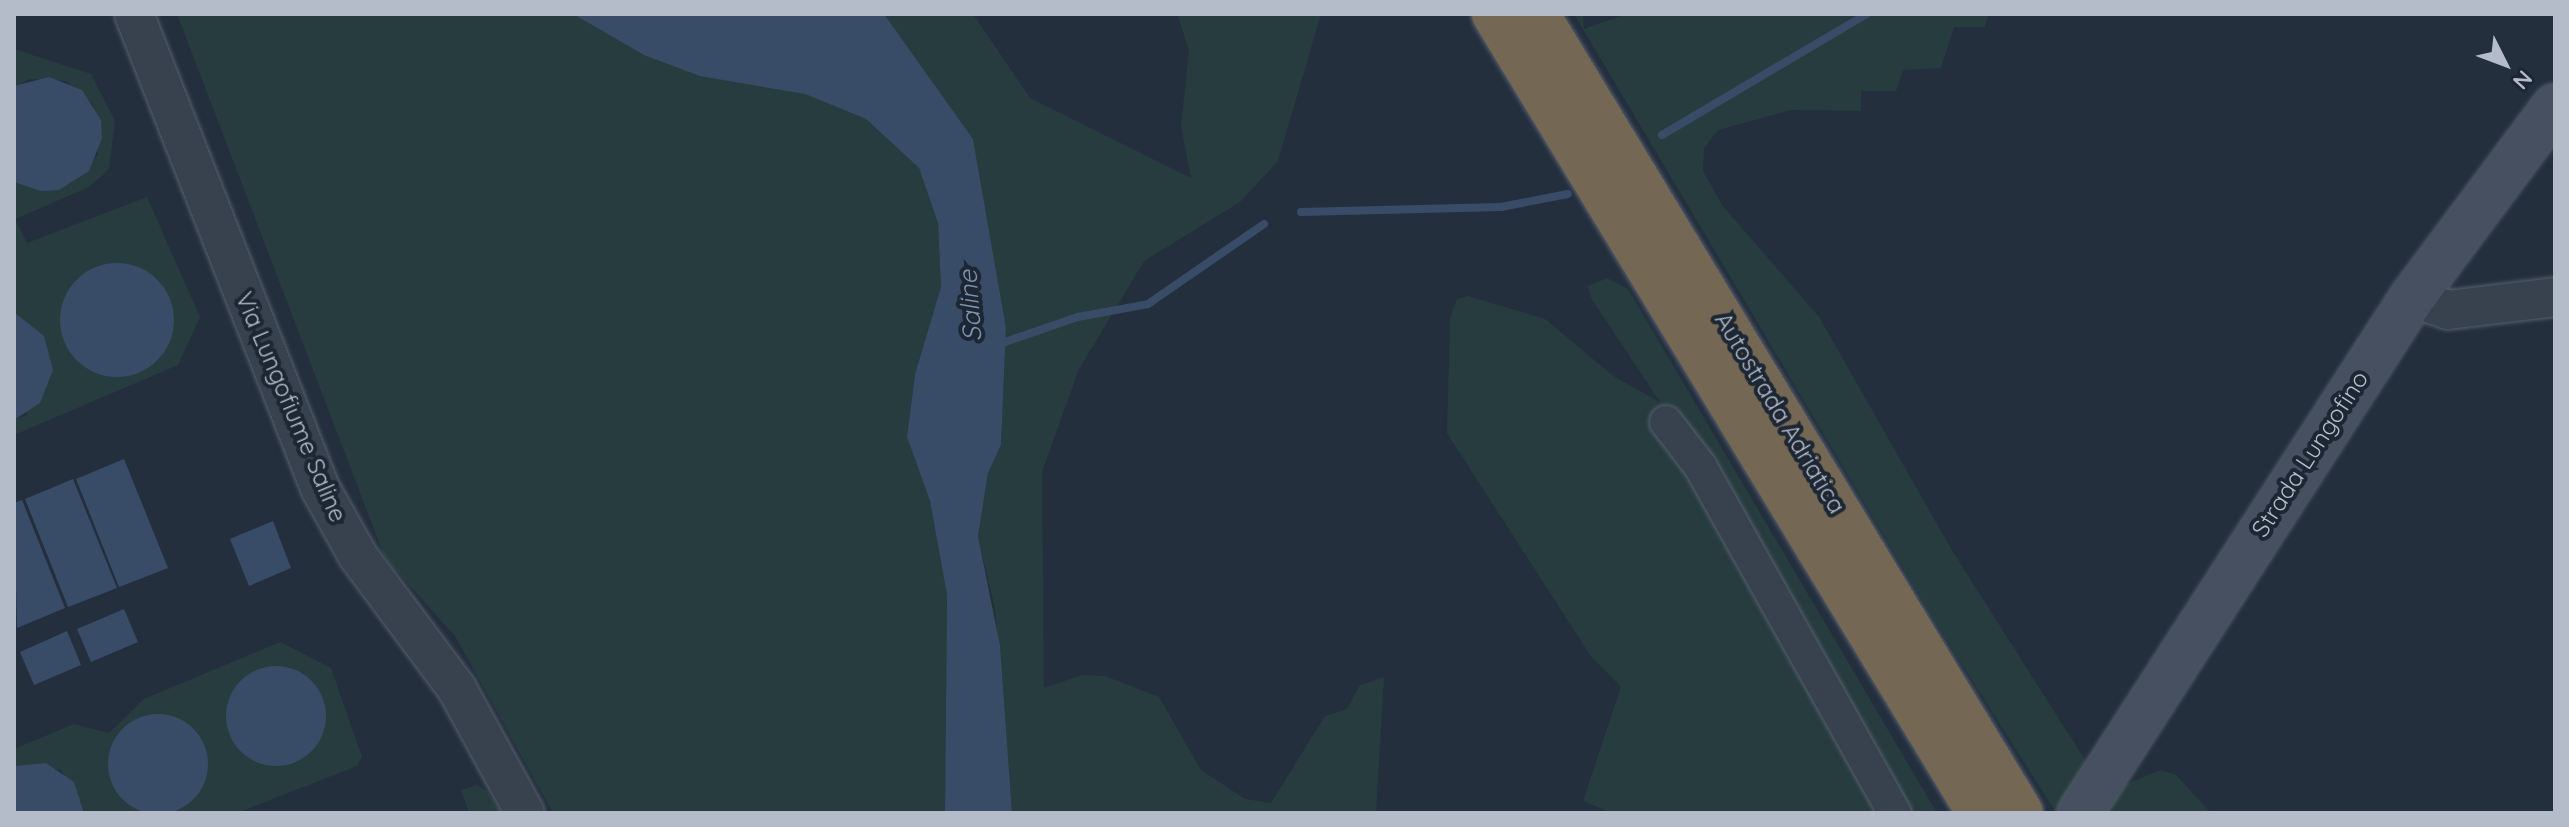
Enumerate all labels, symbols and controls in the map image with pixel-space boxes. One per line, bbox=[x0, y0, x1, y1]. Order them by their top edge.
north arrow bbox=[2465, 24, 2545, 104]
text: N bbox=[2507, 65, 2539, 95]
water label: Saline bbox=[952, 269, 988, 343]
street label: Via Lungofiume Saline bbox=[229, 288, 353, 526]
street label: Autostrada Adriatica bbox=[1709, 307, 1851, 519]
street label: Strada Lungofino bbox=[2246, 366, 2374, 542]

